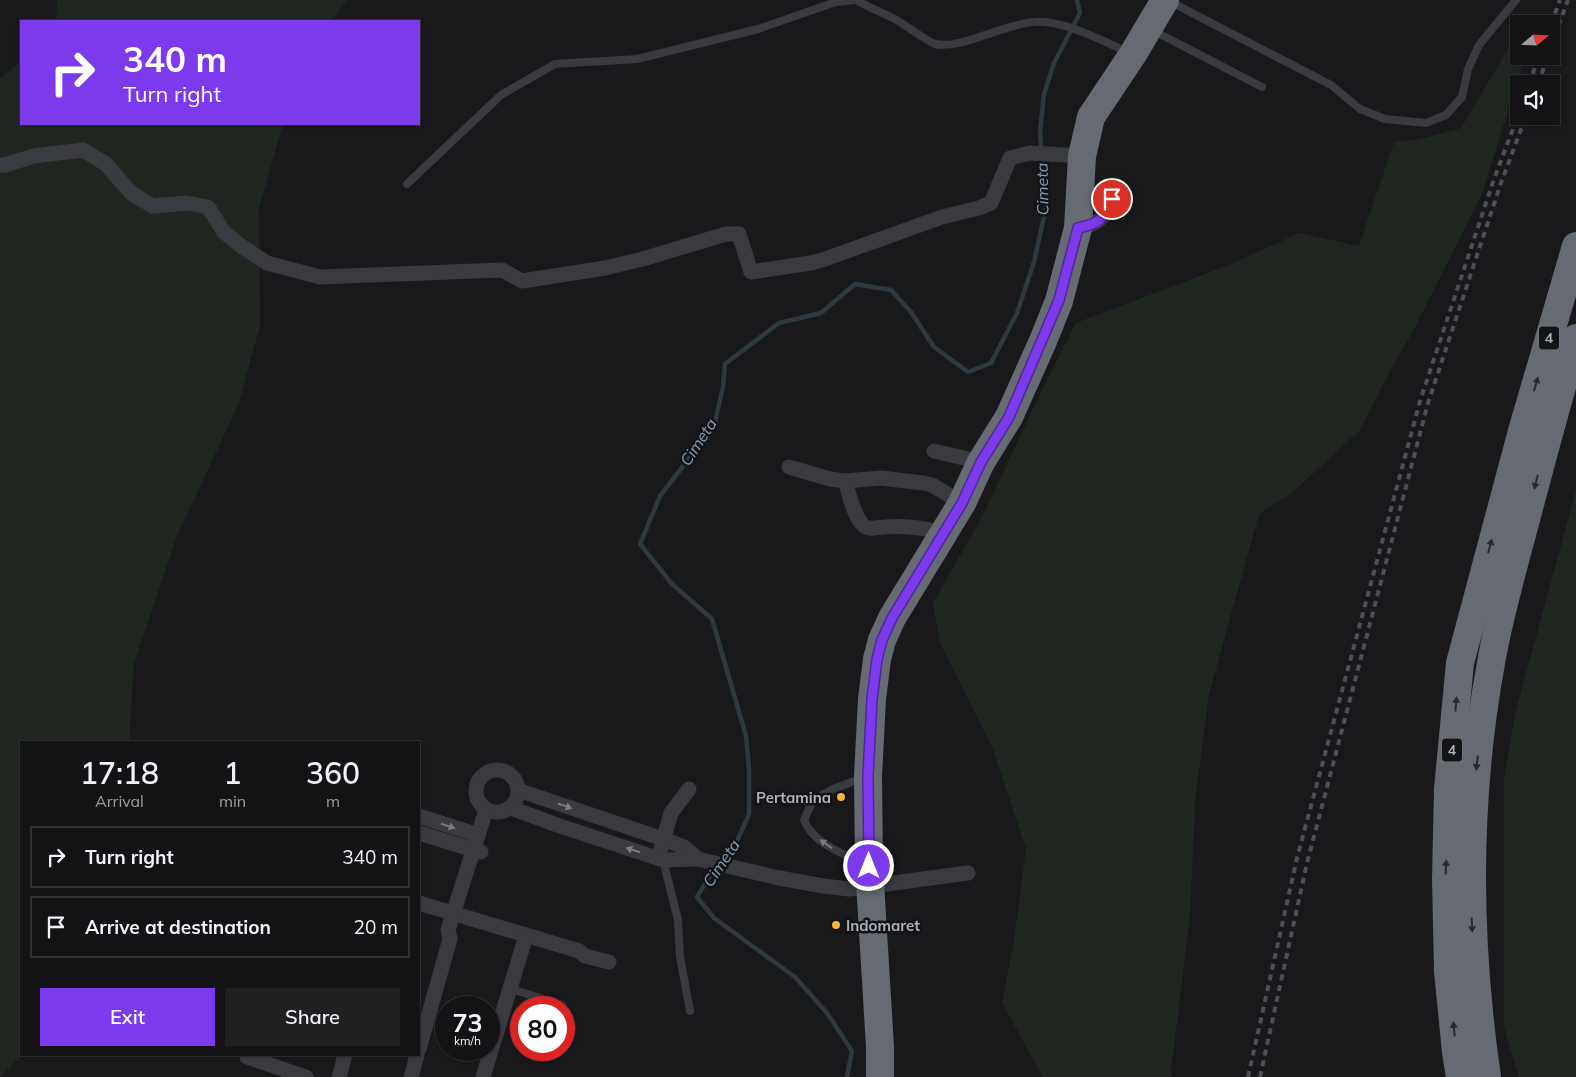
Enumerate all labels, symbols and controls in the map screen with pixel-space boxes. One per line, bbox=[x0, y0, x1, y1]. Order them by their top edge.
north arrow bbox=[1510, 15, 1560, 65]
map controls bbox=[1510, 15, 1560, 125]
text: 340 m bbox=[123, 37, 227, 81]
icon: right bbox=[40, 40, 105, 105]
button: sound bbox=[1510, 75, 1560, 125]
text: Turn right bbox=[123, 80, 221, 108]
water label: Cimeta bbox=[1032, 162, 1052, 216]
pin bbox=[1091, 178, 1133, 220]
icon: arrive bbox=[1098, 185, 1126, 213]
road number: 4 bbox=[1539, 326, 1559, 349]
one-way arrow bbox=[1532, 377, 1540, 392]
water label: Cimeta bbox=[675, 414, 721, 470]
one-way arrow bbox=[1532, 475, 1540, 490]
one-way arrow bbox=[1487, 539, 1495, 554]
one-way arrow bbox=[1452, 696, 1460, 712]
road number: 4 bbox=[1442, 738, 1462, 762]
text: 17:18 bbox=[80, 754, 159, 792]
text: 1 bbox=[224, 754, 242, 792]
text: 360 bbox=[306, 754, 360, 792]
one-way arrow bbox=[1473, 755, 1481, 771]
place label: Pertamina bbox=[756, 788, 831, 807]
text: Arrival bbox=[95, 791, 144, 811]
text: min bbox=[219, 791, 246, 811]
text: m bbox=[326, 791, 340, 811]
marker: Pertamina bbox=[835, 791, 847, 803]
one-way arrow bbox=[557, 802, 572, 810]
one-way arrow bbox=[441, 822, 456, 830]
water label: Cimeta bbox=[698, 835, 744, 890]
one-way arrow bbox=[819, 839, 833, 849]
position arrow bbox=[842, 839, 894, 891]
icon: right bbox=[42, 843, 70, 871]
text: Turn right bbox=[85, 845, 174, 869]
text: 340 m bbox=[342, 845, 398, 869]
one-way arrow bbox=[626, 845, 641, 853]
one-way arrow bbox=[1442, 858, 1450, 874]
icon: arrive bbox=[42, 913, 70, 941]
text: Arrive at destination bbox=[85, 915, 271, 939]
text: 20 m bbox=[354, 915, 398, 939]
place label: Indomaret bbox=[846, 916, 920, 935]
one-way arrow bbox=[1468, 917, 1476, 933]
marker: Indomaret bbox=[830, 919, 842, 931]
button: Exit bbox=[40, 988, 215, 1046]
button: Share bbox=[225, 988, 400, 1046]
speed limit sign: 80 bbox=[510, 996, 575, 1061]
text: 73 bbox=[452, 1007, 483, 1038]
one-way arrow bbox=[1449, 1020, 1457, 1036]
text: km/h bbox=[454, 1033, 481, 1048]

